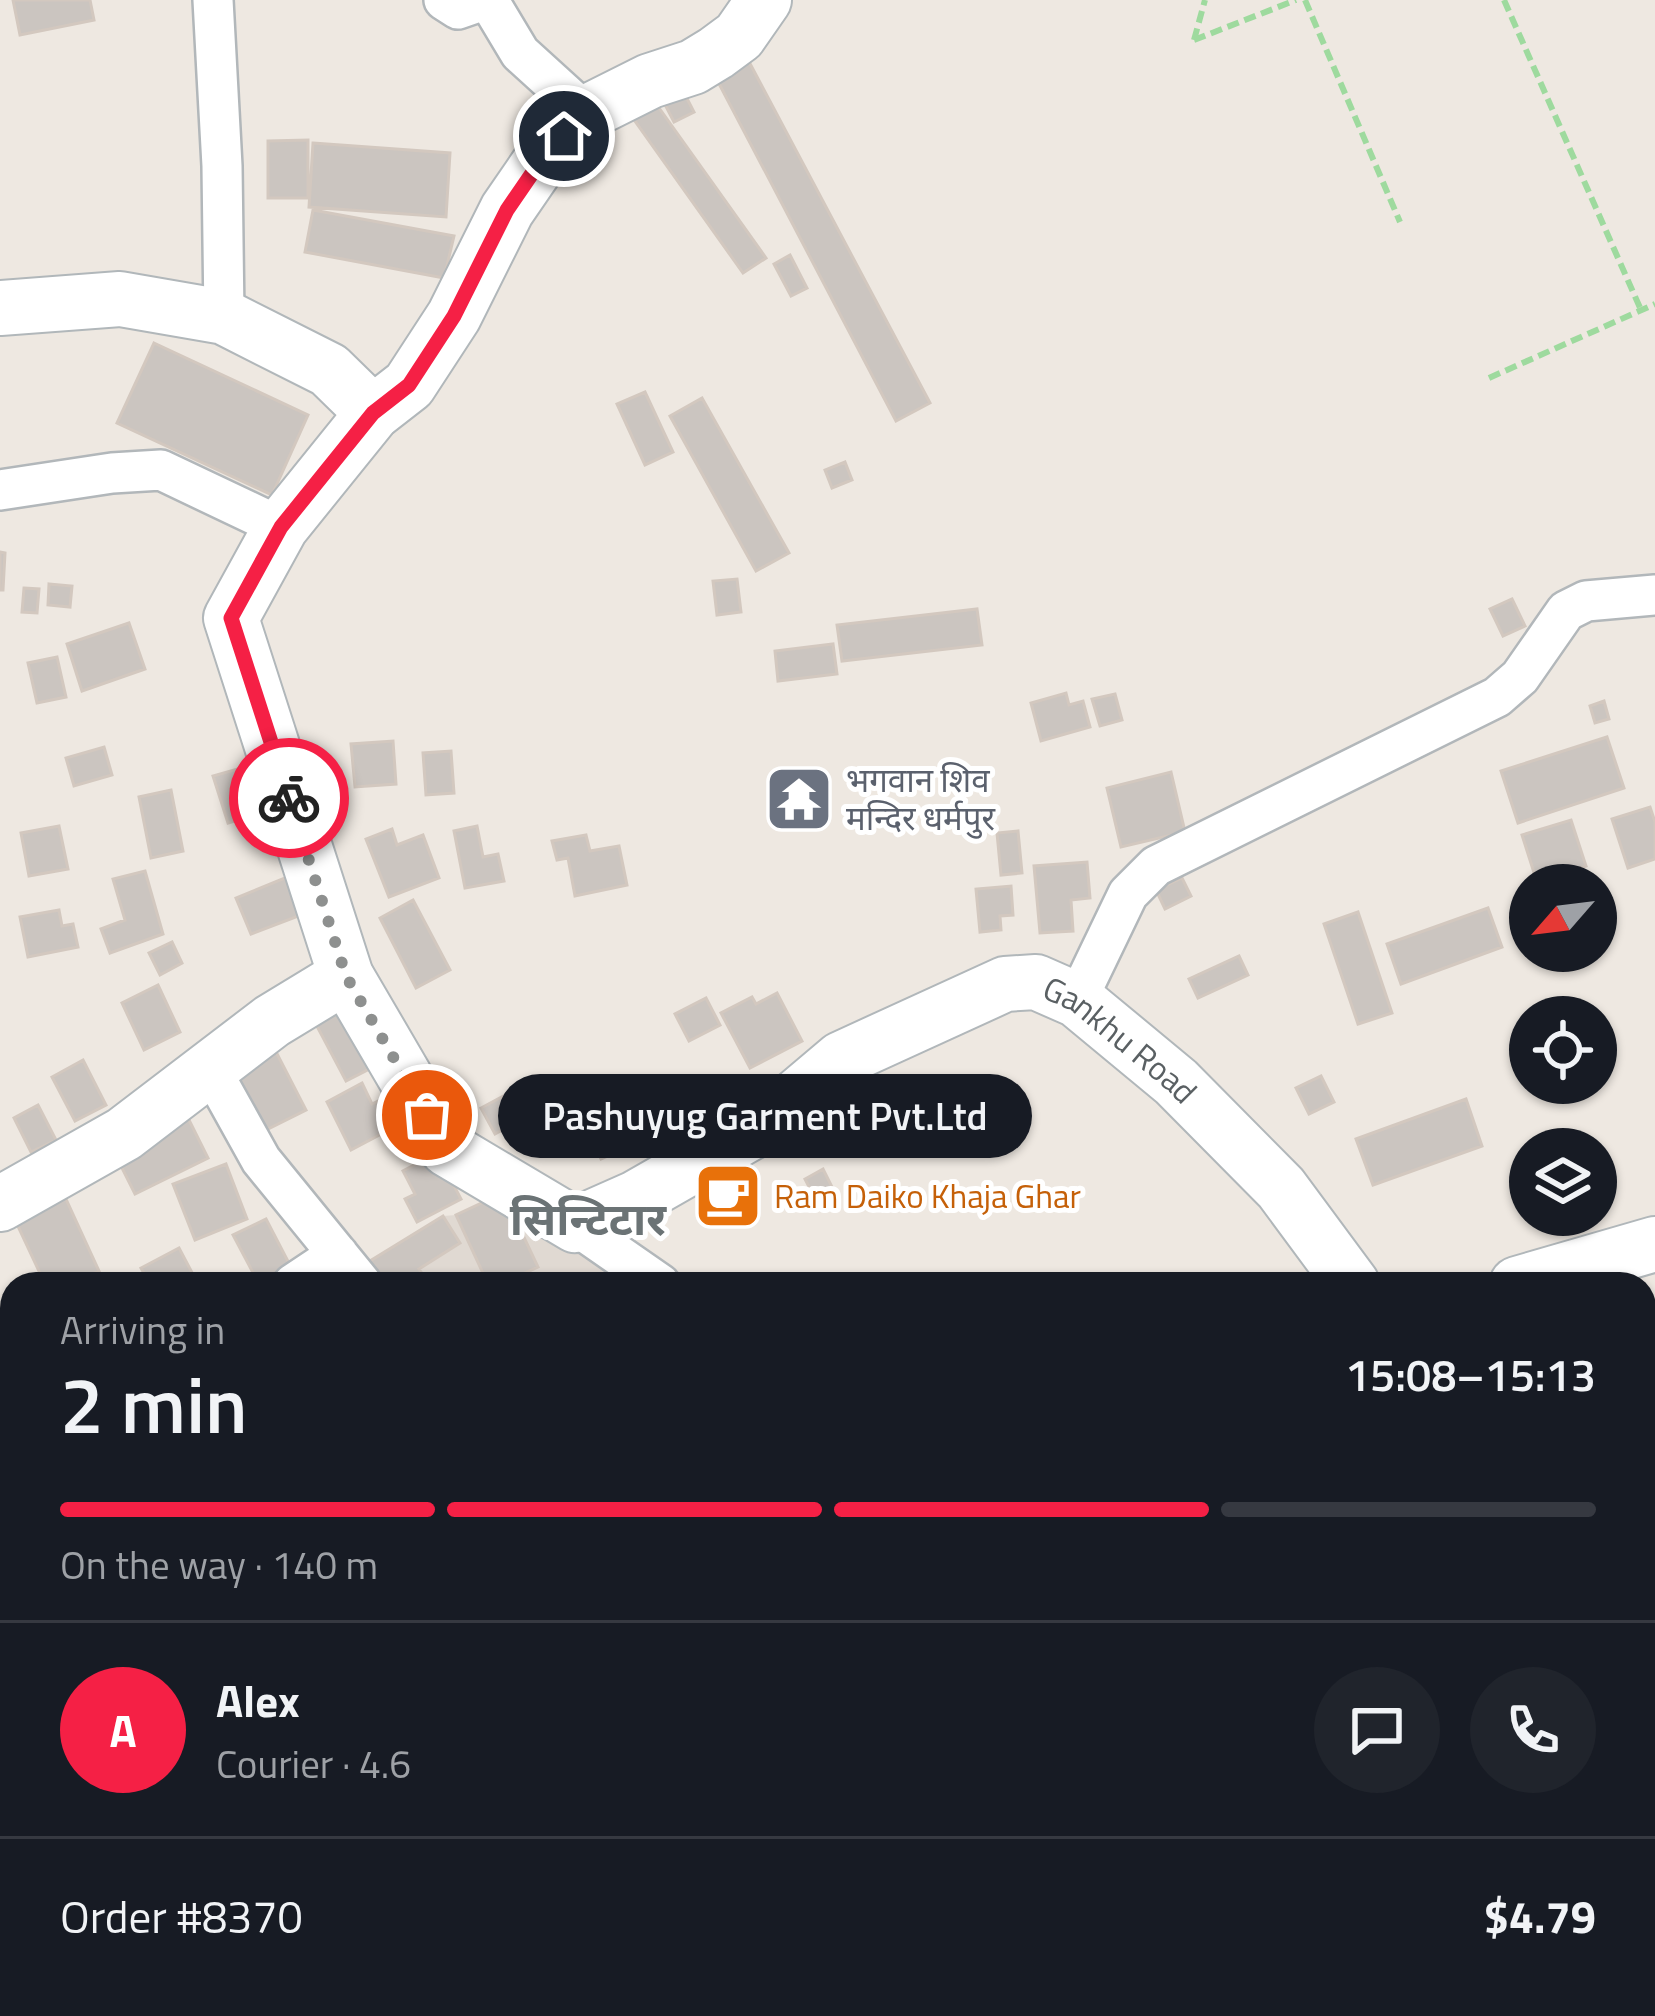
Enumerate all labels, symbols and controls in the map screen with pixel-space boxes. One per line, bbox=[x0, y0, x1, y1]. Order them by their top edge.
pin bbox=[513, 85, 615, 187]
icon: home bbox=[531, 103, 597, 169]
courier bbox=[229, 738, 349, 858]
place label: भगवान शिव मन्दिर धर्मपुर bbox=[846, 755, 996, 843]
temple icon: भगवान शिव मन्दिर धर्मपुर bbox=[764, 764, 834, 834]
icon: bike bbox=[256, 765, 322, 831]
north arrow bbox=[1509, 864, 1617, 972]
map controls bbox=[1509, 864, 1617, 1236]
street label: Gankhu Road bbox=[1035, 963, 1209, 1115]
button: locate bbox=[1509, 996, 1617, 1104]
pin bbox=[376, 1064, 478, 1166]
callout: Pashuyug Garment Pvt.Ltd bbox=[499, 1073, 1033, 1157]
icon: bag bbox=[394, 1082, 460, 1148]
text: Pashuyug Garment Pvt.Ltd bbox=[542, 1086, 988, 1145]
button: layers bbox=[1509, 1128, 1617, 1236]
cafe icon: Ram Daiko Khaja Ghar bbox=[693, 1161, 763, 1231]
place label: Ram Daiko Khaja Ghar bbox=[774, 1171, 1081, 1221]
district label: सिन्टिटार bbox=[510, 1184, 667, 1252]
text: Arriving in bbox=[60, 1300, 225, 1359]
text: 15:08–15:13 bbox=[1345, 1340, 1596, 1408]
text: 2 min bbox=[60, 1345, 248, 1463]
text: On the way · 140 m bbox=[60, 1535, 378, 1594]
text: Alex bbox=[216, 1666, 300, 1734]
button: chat bbox=[1314, 1667, 1440, 1793]
button: phone bbox=[1470, 1667, 1596, 1793]
text: A bbox=[109, 1696, 137, 1764]
text: Courier · 4.6 bbox=[216, 1734, 411, 1793]
text: Order #8370 bbox=[60, 1882, 303, 1950]
text: $4.79 bbox=[1484, 1882, 1596, 1950]

